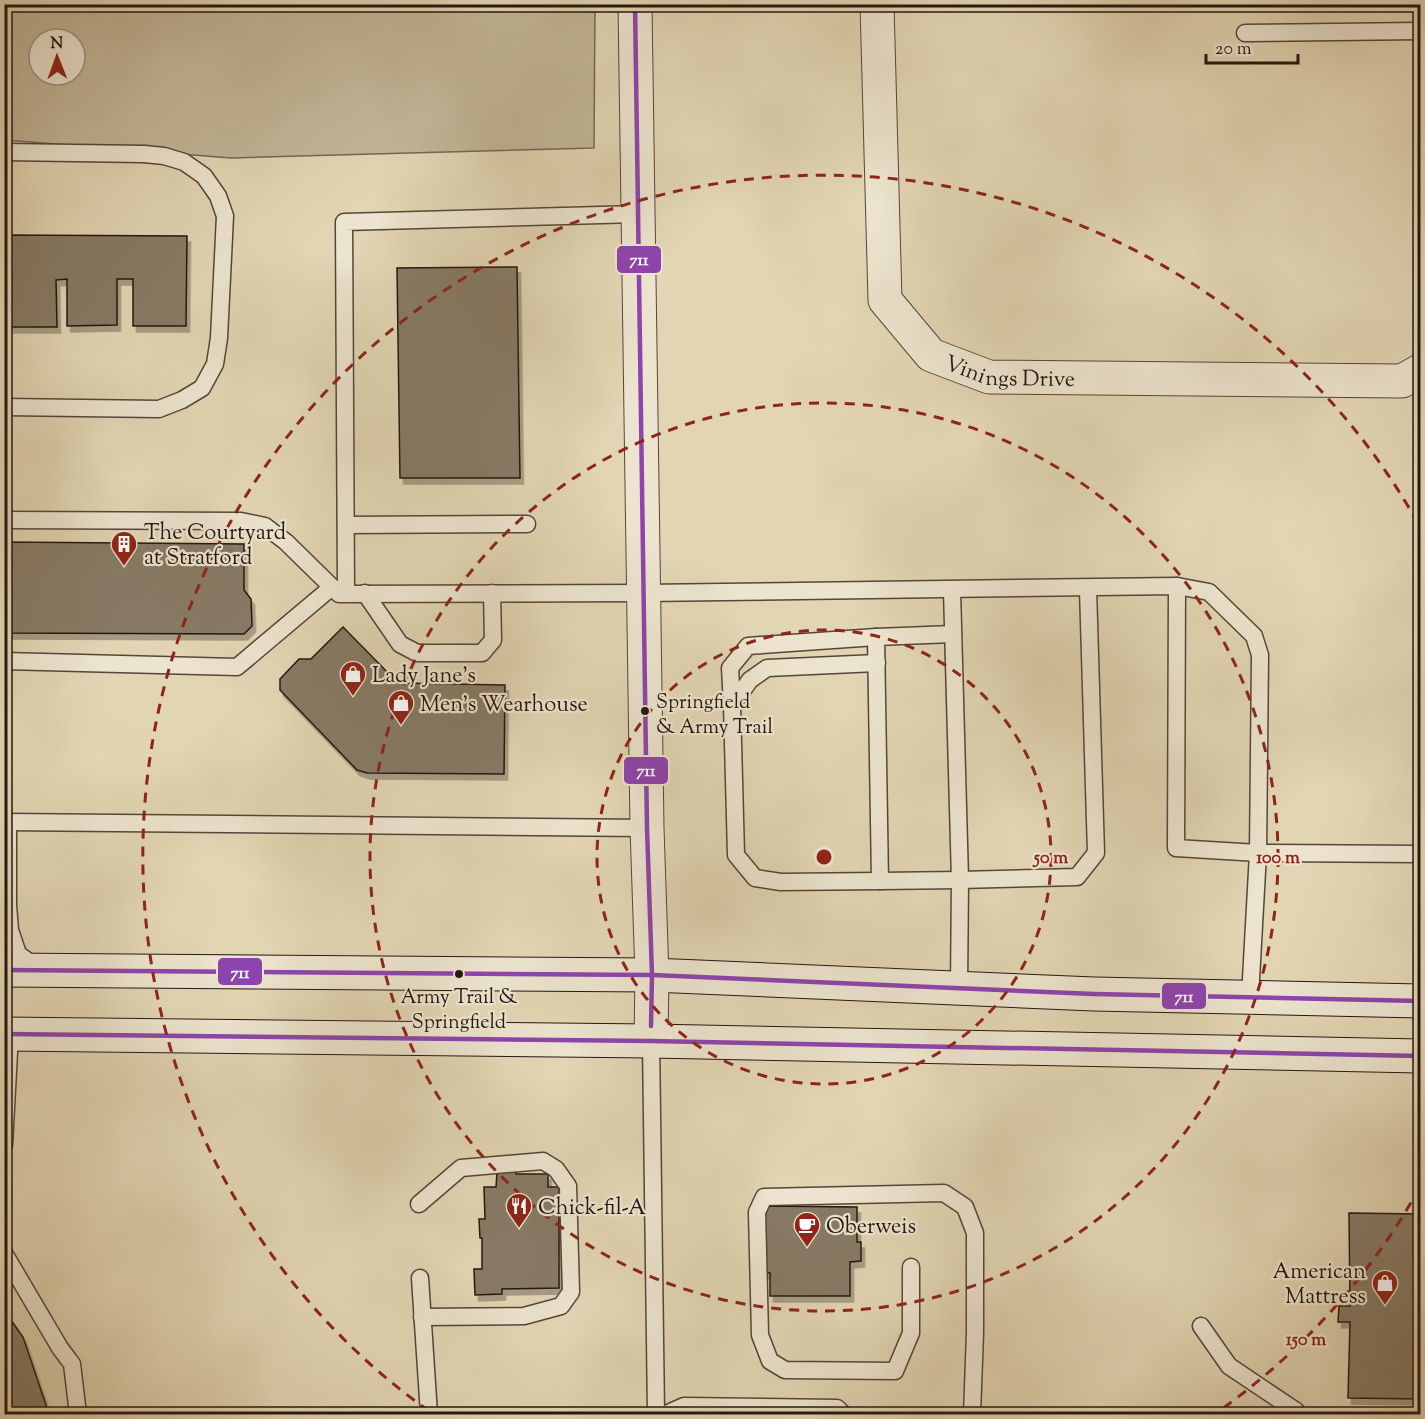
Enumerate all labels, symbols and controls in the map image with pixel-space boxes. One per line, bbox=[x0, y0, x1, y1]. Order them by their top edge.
north arrow bbox=[27, 27, 87, 87]
scale bar bbox=[1206, 27, 1298, 65]
text: N bbox=[50, 33, 64, 56]
text: 20 m bbox=[1215, 37, 1252, 63]
line badge: 711 bbox=[616, 245, 662, 274]
text: 711 bbox=[630, 250, 649, 273]
street label: Vinings Drive bbox=[939, 349, 1075, 397]
place label: The Courtyard at Stratford bbox=[144, 518, 286, 575]
building icon: The Courtyard at Stratford bbox=[109, 529, 139, 567]
shop icon: Lady Jane's bbox=[338, 659, 368, 697]
place label: Lady Jane's bbox=[372, 661, 476, 693]
shop icon: Men's Wearhouse bbox=[386, 688, 416, 726]
place label: Springfield & Army Trail bbox=[656, 689, 773, 743]
place label: Men's Wearhouse bbox=[420, 690, 588, 722]
marker: Springfield & Army Trail bbox=[639, 705, 651, 717]
line badge: 711 bbox=[623, 756, 669, 785]
text: 711 bbox=[637, 761, 656, 784]
text: 50 m bbox=[1032, 846, 1068, 872]
text: 100 m bbox=[1256, 846, 1300, 872]
centre of rings bbox=[814, 847, 834, 867]
line badge: 711 bbox=[217, 957, 263, 986]
text: 711 bbox=[231, 963, 250, 986]
marker: Army Trail & Springfield bbox=[453, 968, 465, 980]
line badge: 711 bbox=[1161, 982, 1207, 1010]
place label: Army Trail & Springfield bbox=[401, 984, 518, 1038]
text: 711 bbox=[1175, 987, 1194, 1010]
restaurant icon: Chick-fil-A bbox=[504, 1191, 534, 1229]
place label: Chick-fil-A bbox=[538, 1193, 646, 1225]
cafe icon: Oberweis bbox=[792, 1210, 822, 1248]
place label: Oberweis bbox=[826, 1212, 916, 1244]
place label: American Mattress bbox=[1272, 1257, 1366, 1314]
shop icon: American Mattress bbox=[1370, 1268, 1400, 1306]
text: 150 m bbox=[1286, 1328, 1326, 1354]

